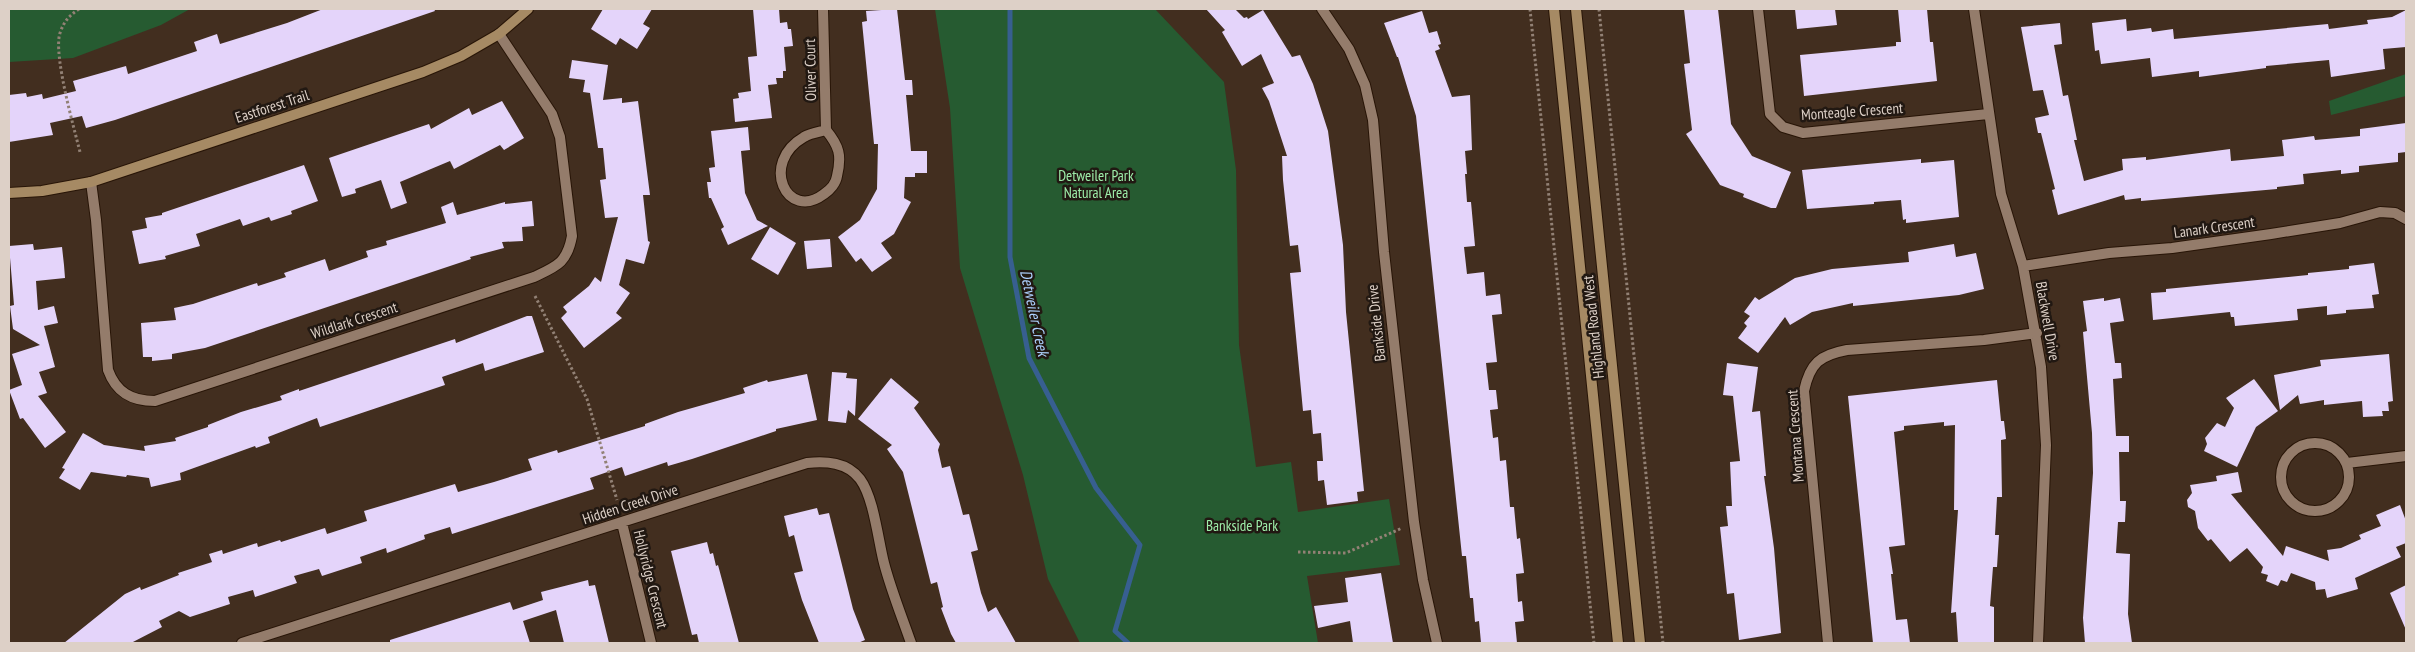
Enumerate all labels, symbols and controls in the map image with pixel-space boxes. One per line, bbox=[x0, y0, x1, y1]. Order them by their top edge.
street label: Oliver Court bbox=[800, 39, 820, 101]
street label: Eastforest Trail bbox=[233, 85, 312, 127]
street label: Monteagle Crescent bbox=[1800, 98, 1904, 124]
park label: Detweiler Park Natural Area bbox=[1058, 166, 1134, 202]
street label: Lanark Crescent bbox=[2172, 212, 2256, 242]
water label: Detweiler Creek bbox=[1016, 268, 1054, 360]
street label: Highland Road West bbox=[1578, 274, 1608, 380]
street label: Blackwell Drive bbox=[2032, 280, 2064, 362]
street label: Bankside Drive bbox=[1363, 284, 1389, 362]
street label: Wildlark Crescent bbox=[308, 297, 400, 343]
street label: Montana Crescent bbox=[1782, 389, 1808, 483]
street label: Hidden Creek Drive bbox=[580, 480, 680, 528]
park label: Bankside Park bbox=[1206, 516, 1278, 535]
street label: Hollyridge Crescent bbox=[630, 528, 672, 630]

